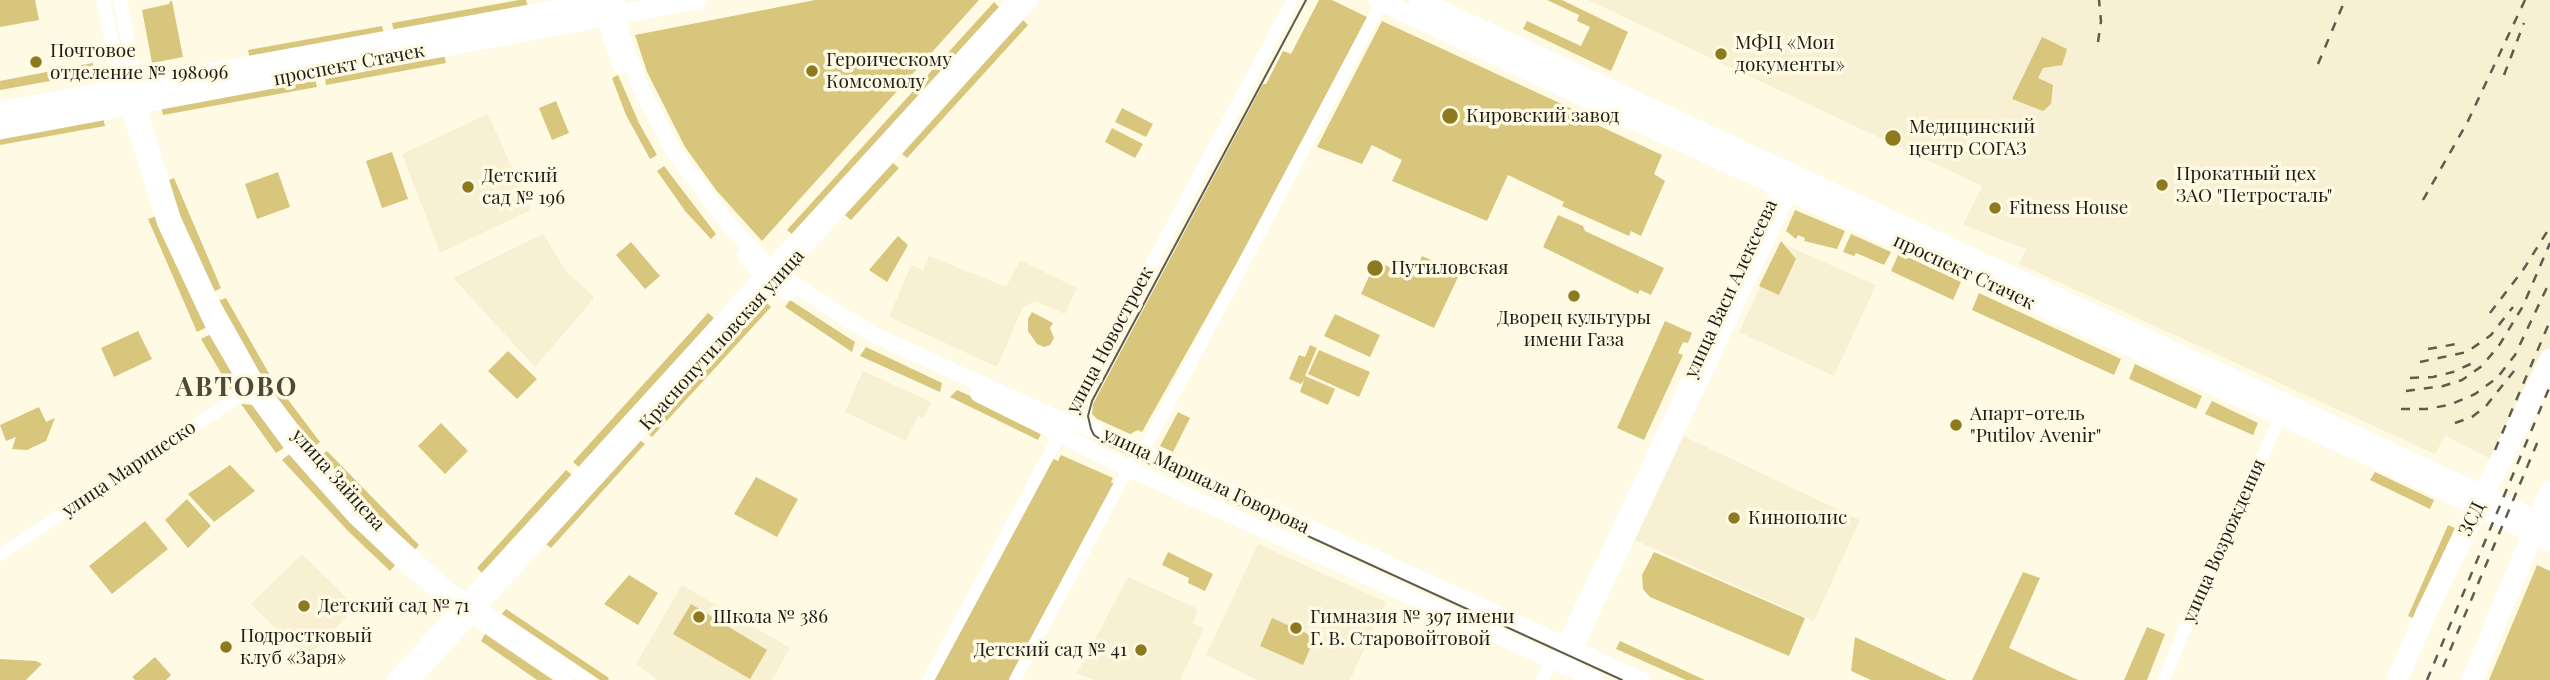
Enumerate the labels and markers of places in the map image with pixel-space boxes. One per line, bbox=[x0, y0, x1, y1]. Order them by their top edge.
place label: МФЦ «Мои документы» bbox=[1735, 32, 1845, 76]
place label: Почтовое отделение № 198096 bbox=[50, 40, 228, 84]
marker: МФЦ «Мои документы» bbox=[1713, 46, 1729, 62]
place label: Героическому Комсомолу bbox=[826, 49, 952, 93]
marker: Почтовое отделение № 198096 bbox=[28, 54, 44, 70]
marker: Героическому Комсомолу bbox=[804, 63, 820, 79]
place label: Кировский завод bbox=[1466, 105, 1619, 127]
marker: Кировский завод bbox=[1440, 106, 1460, 126]
place label: Медицинский центр СОГАЗ bbox=[1909, 116, 2035, 160]
marker: Медицинский центр СОГАЗ bbox=[1883, 128, 1903, 148]
place label: Прокатный цех ЗАО "Петросталь" bbox=[2176, 163, 2332, 207]
place label: Детский сад № 196 bbox=[482, 165, 565, 209]
marker: Прокатный цех ЗАО "Петросталь" bbox=[2154, 177, 2170, 193]
marker: Детский сад № 196 bbox=[460, 179, 476, 195]
place label: Fitness House bbox=[2009, 197, 2128, 219]
marker: Fitness House bbox=[1987, 200, 2003, 216]
place label: Путиловская bbox=[1391, 257, 1508, 279]
marker: Путиловская bbox=[1365, 258, 1385, 278]
marker: Дворец культуры имени Газа bbox=[1566, 288, 1582, 304]
place label: Дворец культуры имени Газа bbox=[1497, 307, 1651, 351]
place label: Апарт-отель "Putilov Avenir" bbox=[1970, 403, 2101, 447]
marker: Апарт-отель "Putilov Avenir" bbox=[1948, 417, 1964, 433]
place label: Кинополис bbox=[1748, 507, 1847, 529]
marker: Кинополис bbox=[1726, 510, 1742, 526]
place label: Детский сад № 71 bbox=[318, 595, 470, 617]
marker: Детский сад № 71 bbox=[296, 598, 312, 614]
place label: Школа № 386 bbox=[713, 606, 828, 628]
place label: Гимназия № 397 имени Г. В. Старовойтовой bbox=[1310, 606, 1514, 650]
marker: Школа № 386 bbox=[691, 609, 707, 625]
marker: Гимназия № 397 имени Г. В. Старовойтовой bbox=[1288, 620, 1304, 636]
place label: Подростковый клуб «Заря» bbox=[240, 625, 372, 669]
marker: Подростковый клуб «Заря» bbox=[218, 639, 234, 655]
place label: Детский сад № 41 bbox=[974, 639, 1127, 661]
marker: Детский сад № 41 bbox=[1133, 642, 1149, 658]

